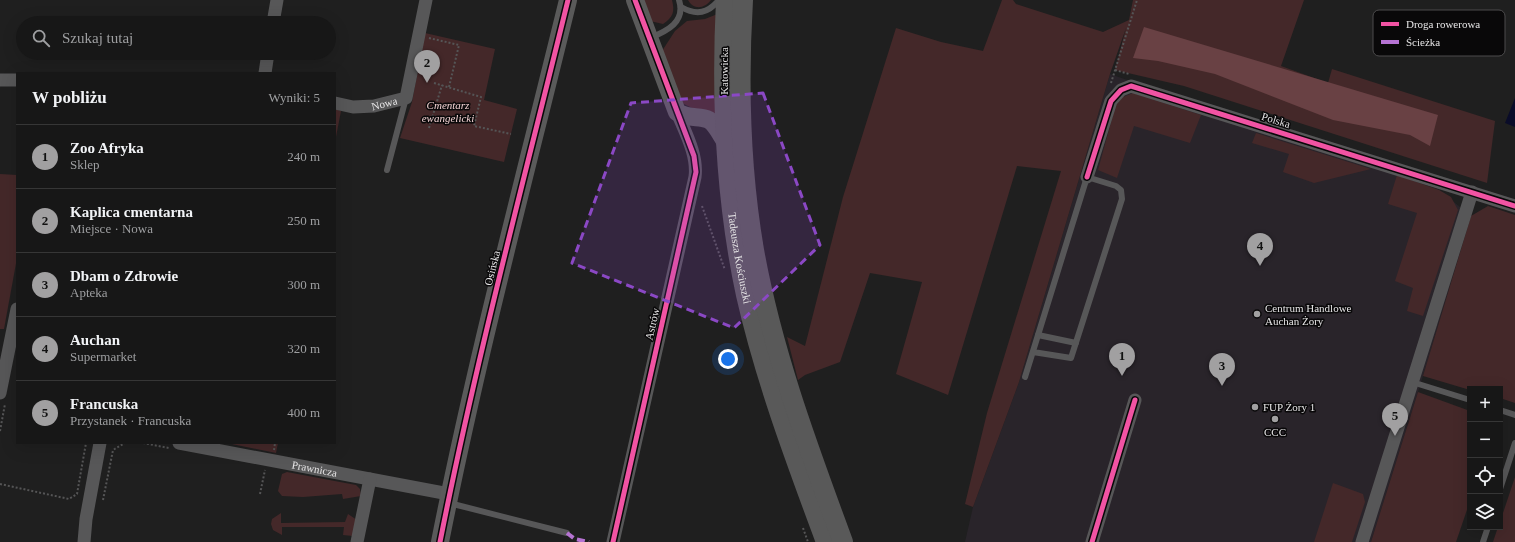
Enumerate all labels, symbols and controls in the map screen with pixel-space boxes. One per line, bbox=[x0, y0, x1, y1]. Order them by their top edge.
legend bbox=[1373, 10, 1505, 56]
search box bbox=[16, 16, 336, 60]
text: Droga rowerowa bbox=[1406, 18, 1480, 30]
icon: search bbox=[30, 27, 52, 49]
text: Szukaj tutaj bbox=[62, 30, 133, 46]
text: Ścieżka bbox=[1406, 36, 1440, 48]
street label: Katowicka bbox=[718, 47, 730, 95]
pin: 2 bbox=[414, 50, 440, 83]
text: W pobliżu bbox=[32, 88, 107, 107]
text: Wyniki: 5 bbox=[268, 90, 320, 105]
street label: Nowa bbox=[370, 94, 399, 112]
park label: Cmentarz ewangelicki bbox=[422, 99, 474, 124]
street label: Polska bbox=[1260, 110, 1292, 130]
text: Zoo Afryka bbox=[70, 140, 144, 156]
text: 1 bbox=[42, 149, 48, 164]
text: 240 m bbox=[287, 149, 320, 164]
text: Sklep bbox=[70, 157, 100, 172]
text: Kaplica cmentarna bbox=[70, 204, 193, 220]
street label: Tadeusza Kościuszki bbox=[726, 212, 754, 305]
text: 2 bbox=[42, 213, 48, 228]
text: 250 m bbox=[287, 213, 320, 228]
text: Miejsce · Nowa bbox=[70, 221, 153, 236]
pin: 4 bbox=[1247, 233, 1273, 266]
street label: Osińska bbox=[482, 249, 502, 287]
text: Dbam o Zdrowie bbox=[70, 268, 178, 284]
text: 3 bbox=[42, 277, 48, 292]
text: 300 m bbox=[287, 277, 320, 292]
text: Apteka bbox=[70, 285, 108, 300]
place label: Centrum Handlowe Auchan Żory bbox=[1265, 302, 1352, 327]
street label: Astrów bbox=[643, 307, 662, 341]
marker: Centrum Handlowe Auchan Żory bbox=[1252, 309, 1262, 319]
text: Auchan bbox=[70, 332, 120, 348]
text: 4 bbox=[42, 341, 48, 356]
text: 320 m bbox=[287, 341, 320, 356]
pin: 1 bbox=[1109, 343, 1135, 376]
text: Supermarket bbox=[70, 349, 136, 364]
your location bbox=[718, 349, 738, 369]
pin: 3 bbox=[1209, 353, 1235, 386]
map controls bbox=[1467, 386, 1503, 530]
button: + bbox=[1467, 386, 1503, 422]
text: Francuska bbox=[70, 396, 138, 412]
place label: FUP Żory 1 bbox=[1263, 401, 1315, 413]
marker: FUP Żory 1 bbox=[1250, 402, 1260, 412]
pin: 5 bbox=[1382, 403, 1408, 436]
text: 5 bbox=[42, 405, 48, 420]
text: 400 m bbox=[287, 405, 320, 420]
text: Przystanek · Francuska bbox=[70, 413, 191, 428]
marker: CCC bbox=[1270, 414, 1280, 424]
button: − bbox=[1467, 422, 1503, 458]
place label: CCC bbox=[1264, 426, 1286, 438]
street label: Prawnicza bbox=[291, 458, 338, 479]
button: locate bbox=[1467, 458, 1503, 494]
button: layers bbox=[1467, 494, 1503, 530]

